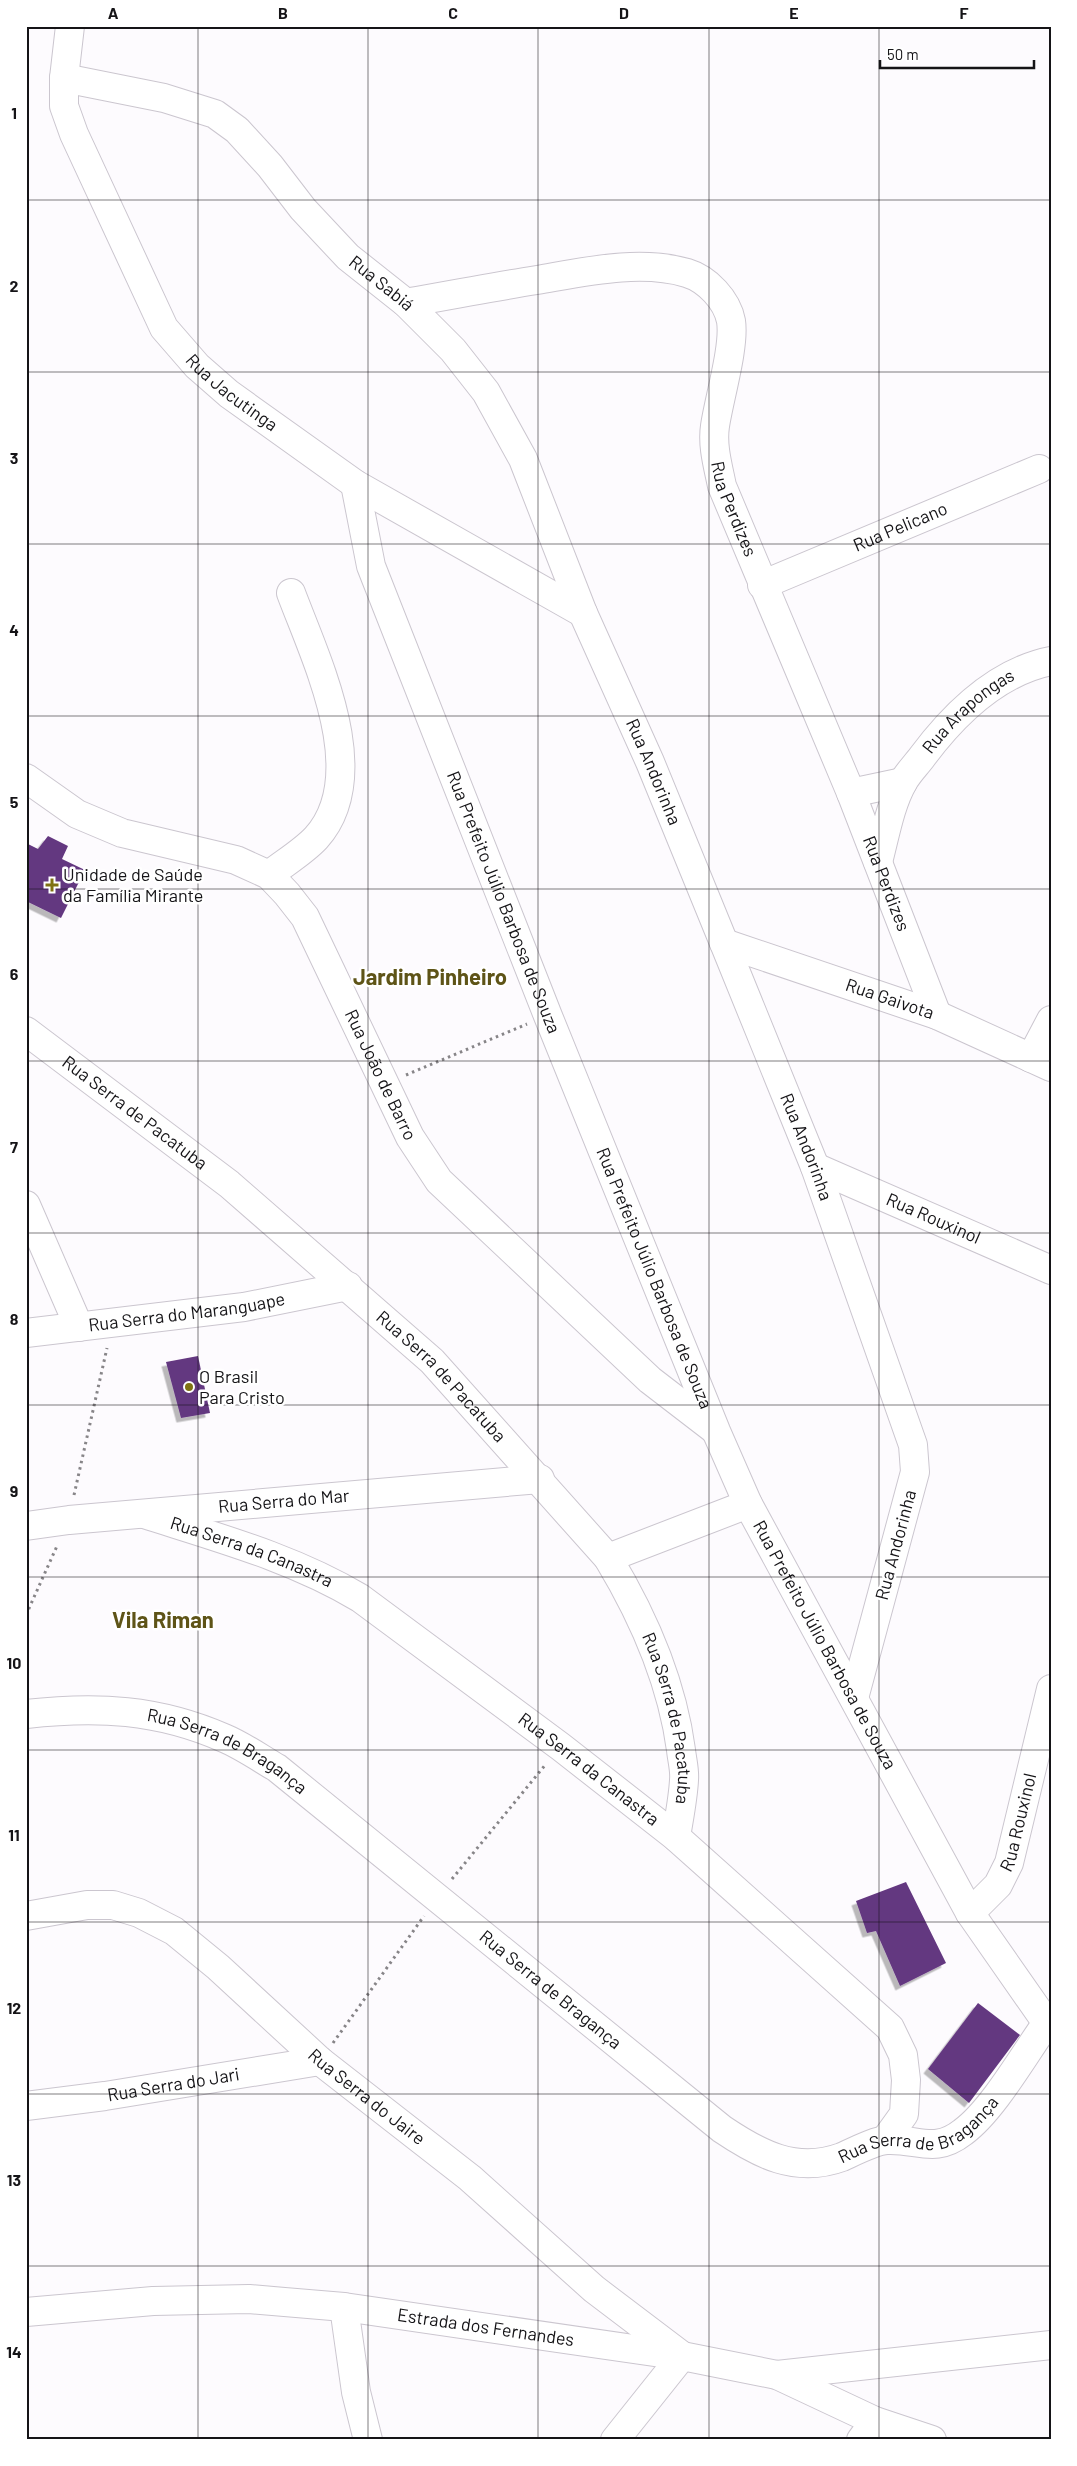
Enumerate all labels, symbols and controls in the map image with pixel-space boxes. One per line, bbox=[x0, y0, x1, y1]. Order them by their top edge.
text: A bbox=[108, 3, 119, 22]
text: B bbox=[278, 3, 288, 22]
text: C bbox=[448, 3, 458, 22]
text: D bbox=[619, 3, 629, 22]
text: E bbox=[789, 3, 799, 22]
text: F bbox=[960, 3, 969, 22]
scale bar bbox=[880, 38, 1033, 70]
text: 50 m bbox=[887, 45, 919, 63]
text: 1 bbox=[11, 103, 17, 122]
street label: Rua Sabiá bbox=[345, 250, 419, 315]
text: 2 bbox=[10, 276, 19, 295]
street label: Rua Jacutinga bbox=[181, 349, 282, 435]
text: 3 bbox=[10, 448, 18, 467]
street label: Rua Perdizes bbox=[707, 459, 762, 559]
street label: Rua Pelicano bbox=[850, 497, 950, 556]
text: 4 bbox=[9, 620, 19, 639]
street label: Rua Arapongas bbox=[917, 664, 1018, 758]
street label: Rua Andorinha bbox=[622, 715, 687, 828]
street label: Rua Prefeito Júlio Barbosa de Souza bbox=[443, 768, 566, 1036]
text: 5 bbox=[10, 792, 19, 811]
street label: Rua Perdizes bbox=[859, 832, 915, 934]
place label: Unidade de Saúde da Família Mirante bbox=[63, 863, 203, 906]
marker: Unidade de Saúde da Família Mirante bbox=[45, 878, 59, 892]
district label: Jardim Pinheiro bbox=[353, 963, 507, 989]
text: 6 bbox=[10, 964, 19, 983]
street label: Rua Gaivota bbox=[843, 973, 937, 1023]
street label: Rua João de Barro bbox=[341, 1005, 422, 1143]
street label: Rua Serra de Pacatuba bbox=[58, 1050, 212, 1174]
street label: Rua Andorinha bbox=[776, 1090, 838, 1203]
text: 7 bbox=[10, 1137, 18, 1156]
street label: Rua Prefeito Júlio Barbosa de Souza bbox=[592, 1144, 718, 1412]
street label: Rua Rouxinol bbox=[883, 1187, 984, 1248]
street label: Rua Serra do Maranguape bbox=[87, 1287, 287, 1335]
street label: Rua Serra de Pacatuba bbox=[372, 1306, 511, 1446]
text: 8 bbox=[10, 1309, 19, 1328]
place label: O Brasil Para Cristo bbox=[199, 1365, 285, 1408]
marker: O Brasil Para Cristo bbox=[183, 1381, 195, 1393]
text: 9 bbox=[10, 1481, 18, 1500]
street label: Rua Serra do Mar bbox=[217, 1484, 351, 1517]
street label: Rua Andorinha bbox=[870, 1487, 920, 1602]
street label: Rua Serra da Canastra bbox=[168, 1511, 337, 1591]
street label: Rua Prefeito Júlio Barbosa de Souza bbox=[749, 1516, 902, 1773]
district label: Vila Riman bbox=[112, 1606, 214, 1632]
street label: Rua Serra de Pacatuba bbox=[638, 1629, 696, 1806]
text: 10 bbox=[7, 1653, 21, 1672]
street label: Rua Serra de Bragança bbox=[145, 1703, 312, 1798]
street label: Rua Serra da Canastra bbox=[514, 1707, 664, 1830]
street label: Rua Rouxinol bbox=[994, 1771, 1040, 1875]
text: 11 bbox=[8, 1825, 20, 1844]
street label: Rua Serra de Bragança bbox=[476, 1925, 627, 2053]
text: 12 bbox=[7, 1998, 21, 2017]
street label: Rua Serra do Jaire bbox=[304, 2044, 430, 2149]
street label: Rua Serra do Jari bbox=[106, 2062, 241, 2105]
street label: Rua Serra de Bragança bbox=[834, 2091, 1003, 2167]
text: 13 bbox=[7, 2170, 21, 2189]
street label: Estrada dos Fernandes bbox=[396, 2303, 576, 2350]
text: 14 bbox=[6, 2342, 22, 2361]

